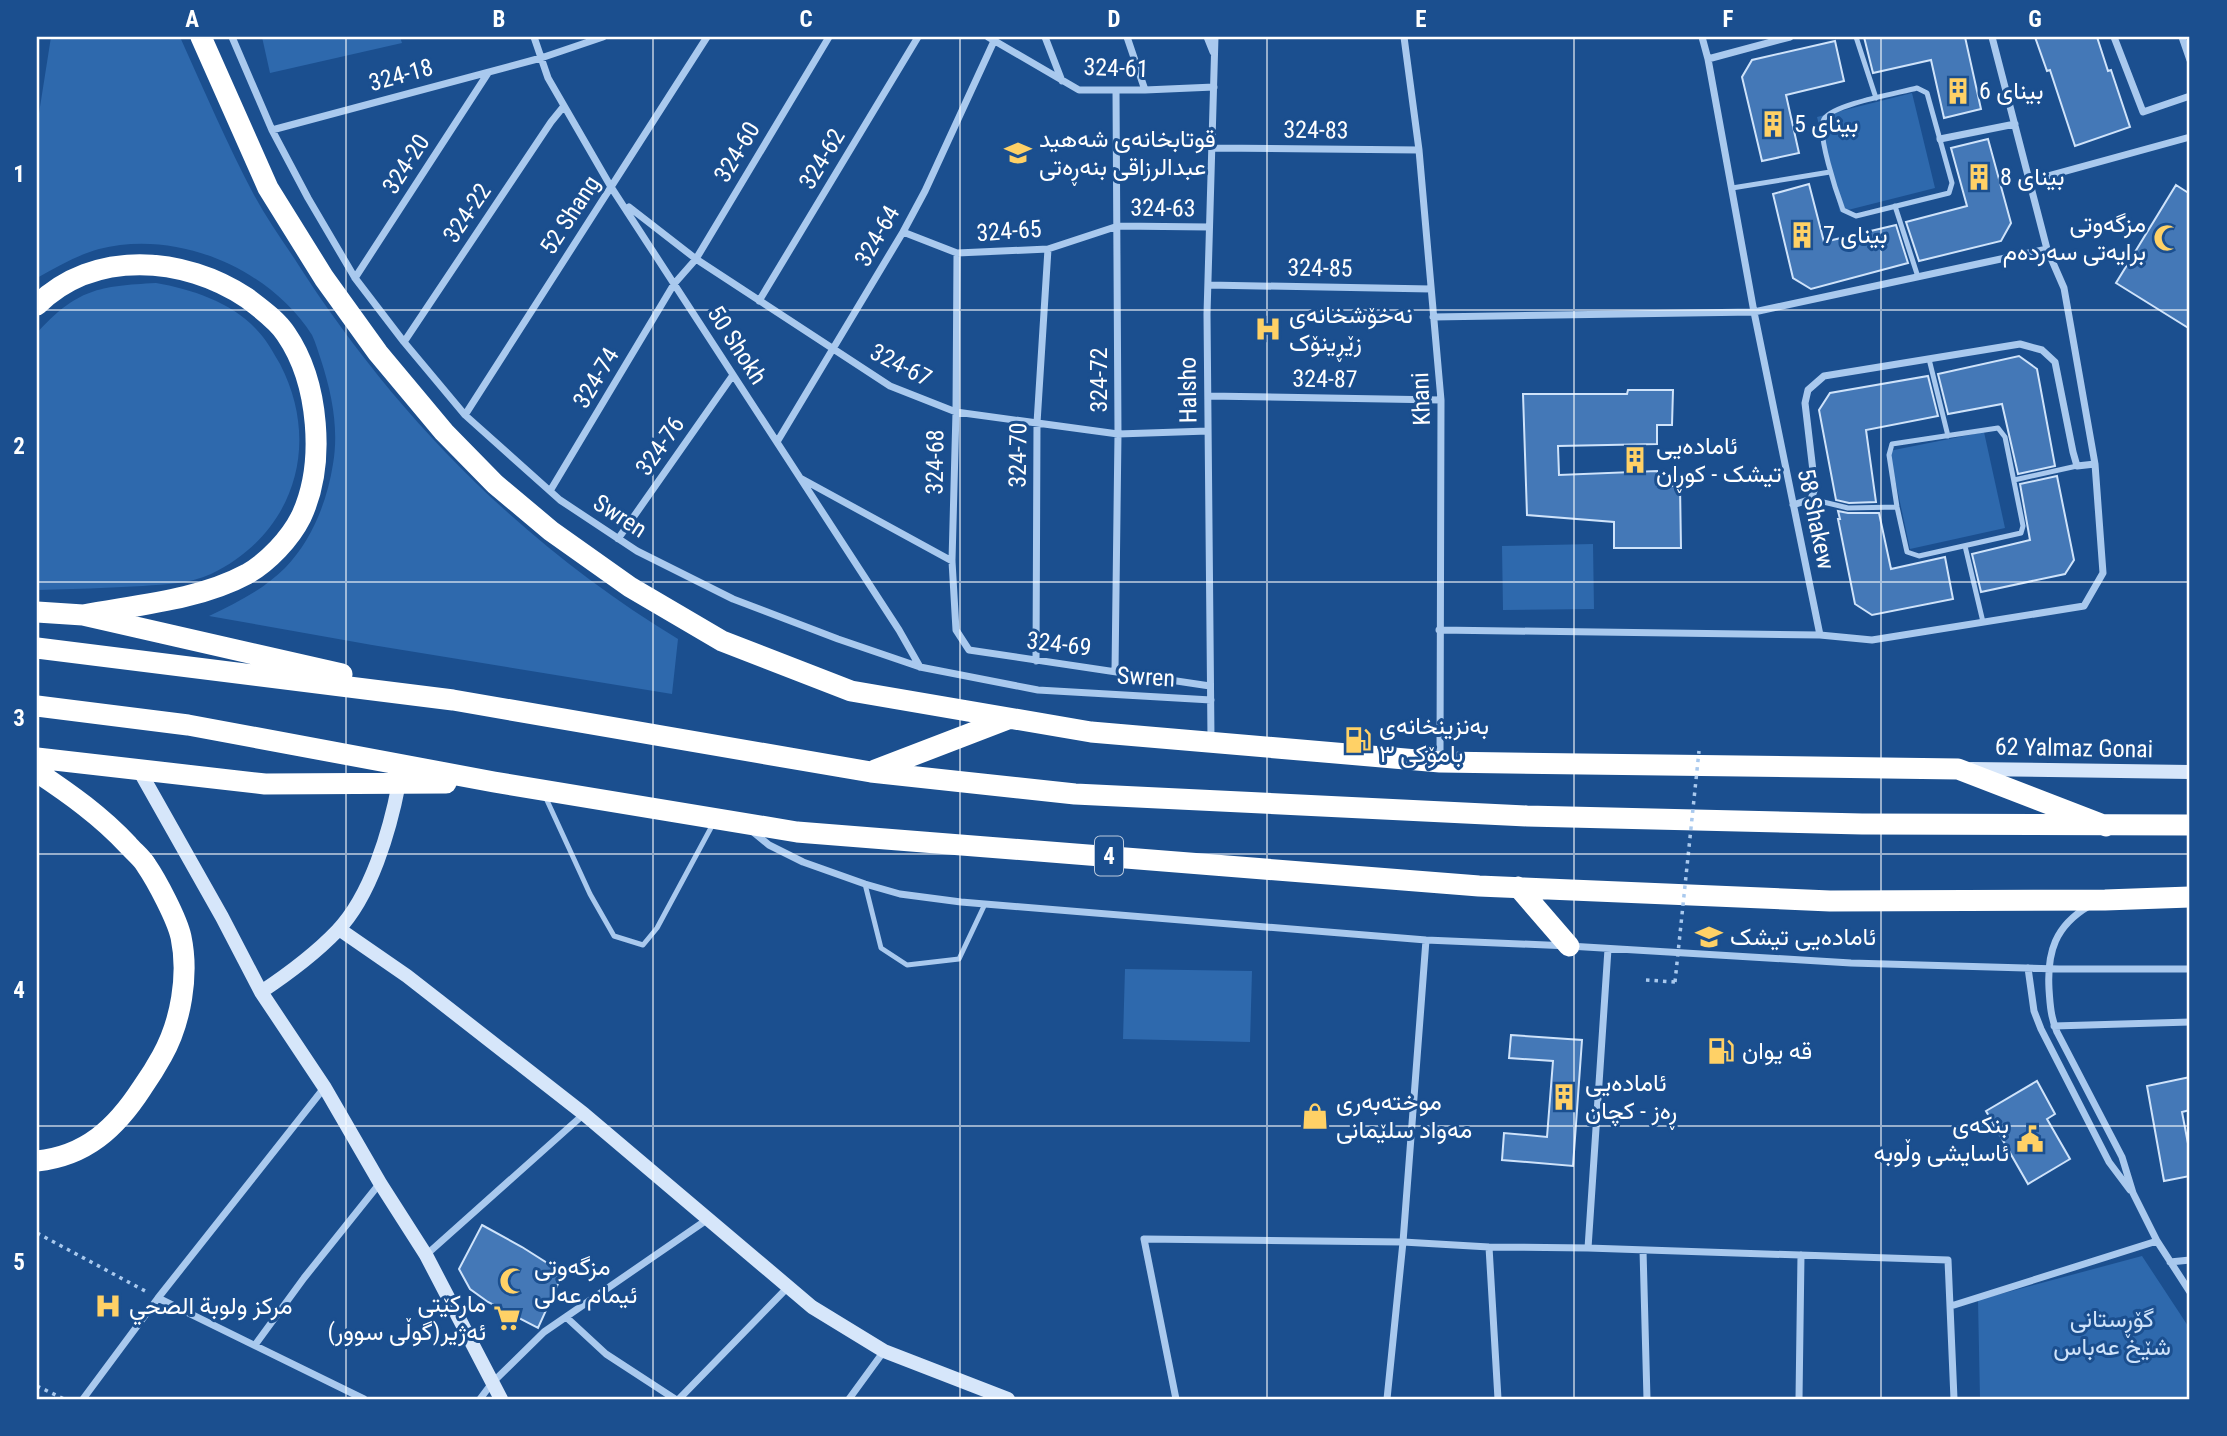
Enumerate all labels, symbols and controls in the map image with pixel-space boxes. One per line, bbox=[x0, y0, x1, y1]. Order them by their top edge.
text: A bbox=[185, 6, 199, 33]
text: B bbox=[493, 6, 505, 33]
text: C bbox=[799, 6, 813, 33]
text: D bbox=[1108, 6, 1121, 33]
text: E bbox=[1415, 6, 1427, 33]
text: F bbox=[1723, 6, 1734, 33]
text: G bbox=[2028, 6, 2042, 33]
street label: 324-18 bbox=[366, 53, 436, 97]
street label: 324-61 bbox=[1083, 53, 1149, 83]
building icon: بيناى 6 bbox=[1943, 76, 1973, 106]
place label: بيناى 6 bbox=[1979, 77, 2043, 105]
building icon: بيناى 5 bbox=[1758, 109, 1788, 139]
place label: بيناى 5 bbox=[1794, 110, 1858, 138]
street label: 324-83 bbox=[1283, 115, 1349, 145]
street label: 324-60 bbox=[708, 117, 766, 187]
street label: 324-62 bbox=[793, 124, 851, 194]
place label: قوتابخانەی شەهید عبدالرزاقی بنەڕەتی bbox=[1039, 125, 1216, 186]
street label: 324-20 bbox=[377, 129, 435, 199]
school or university icon: قوتابخانەی شەهید عبدالرزاقی بنەڕەتی bbox=[1003, 138, 1033, 168]
text: 1 bbox=[13, 161, 25, 188]
building icon: بيناى 8 bbox=[1964, 162, 1994, 192]
place label: بيناى 8 bbox=[2000, 163, 2064, 191]
street label: 52 Shang bbox=[534, 170, 606, 260]
street label: 324-22 bbox=[437, 178, 497, 248]
street label: 324-63 bbox=[1130, 193, 1196, 223]
street label: 324-64 bbox=[849, 201, 905, 271]
place label: مزگەوتی برایەتی سەردەم bbox=[2003, 210, 2146, 268]
street label: 324-65 bbox=[976, 215, 1042, 247]
building icon: بيناى 7 bbox=[1787, 220, 1817, 250]
place label: بيناى 7 bbox=[1823, 221, 1887, 249]
mosque icon: مزگەوتی برایەتی سەردەم bbox=[2152, 223, 2182, 253]
street label: 324-85 bbox=[1287, 253, 1353, 283]
street label: 50 Shokh bbox=[701, 301, 773, 389]
place label: نەخۆشخانەی زێڕینۆک bbox=[1289, 301, 1413, 362]
hospital icon: نەخۆشخانەی زێڕینۆک bbox=[1253, 314, 1283, 344]
street label: 324-67 bbox=[866, 338, 936, 392]
street label: 324-74 bbox=[567, 343, 625, 413]
street label: 324-72 bbox=[1085, 347, 1113, 413]
street label: Halsho bbox=[1173, 357, 1203, 423]
street label: 324-87 bbox=[1292, 364, 1358, 394]
street label: Khani bbox=[1406, 372, 1436, 426]
street label: 324-76 bbox=[630, 411, 690, 481]
street label: 324-70 bbox=[1003, 422, 1033, 488]
street label: 324-68 bbox=[920, 429, 950, 495]
place label: ئامادەیی تیشک - کوڕان bbox=[1656, 432, 1782, 493]
text: 2 bbox=[13, 433, 25, 460]
building icon: ئامادەیی تیشک - کوڕان bbox=[1620, 445, 1650, 475]
street label: 58 Shakew bbox=[1792, 466, 1840, 572]
street label: Swren bbox=[588, 488, 652, 544]
street label: 324-69 bbox=[1025, 626, 1093, 662]
street label: Swren bbox=[1116, 662, 1176, 692]
text: 3 bbox=[13, 705, 25, 732]
place label: بەنزینخانەی بامۆکی ٣ bbox=[1379, 712, 1489, 769]
fuel station icon: بەنزینخانەی بامۆکی ٣ bbox=[1343, 725, 1373, 755]
street label: 62 Yalmaz Gonai bbox=[1995, 733, 2153, 763]
road number: 4 bbox=[1095, 836, 1123, 876]
school or university icon: ئامادەیی تیشک bbox=[1694, 922, 1724, 952]
place label: ئامادەیی تیشک bbox=[1730, 923, 1876, 951]
text: 4 bbox=[13, 977, 25, 1004]
fuel station icon: قه یوان bbox=[1706, 1036, 1736, 1066]
place label: قه یوان bbox=[1742, 1037, 1812, 1066]
place label: ئامادەیی ڕەز - کچان bbox=[1585, 1069, 1677, 1130]
building icon: ئامادەیی ڕەز - کچان bbox=[1549, 1082, 1579, 1112]
place label: موختەبەری مەواد سلێمانی bbox=[1336, 1088, 1472, 1145]
shop icon: موختەبەری مەواد سلێمانی bbox=[1300, 1101, 1330, 1131]
place label: بنکەی ئاسایشی وڵوبە bbox=[1874, 1111, 2009, 1168]
public building icon: بنکەی ئاسایشی وڵوبە bbox=[2015, 1124, 2045, 1154]
text: 5 bbox=[13, 1249, 25, 1276]
place label: مزگەوتی ئیمام عەلی bbox=[534, 1253, 637, 1311]
mosque icon: مزگەوتی ئیمام عەلی bbox=[498, 1266, 528, 1296]
place label: مارکێتی ئەژیر(گوڵی سوور) bbox=[327, 1290, 486, 1347]
hospital icon: مركز ولوبة الصحي bbox=[93, 1291, 123, 1321]
place label: مركز ولوبة الصحي bbox=[129, 1292, 293, 1325]
supermarket icon: مارکێتی ئەژیر(گوڵی سوور) bbox=[492, 1303, 522, 1333]
park label: گۆڕستانی شێخ عەباس bbox=[2053, 1305, 2171, 1364]

